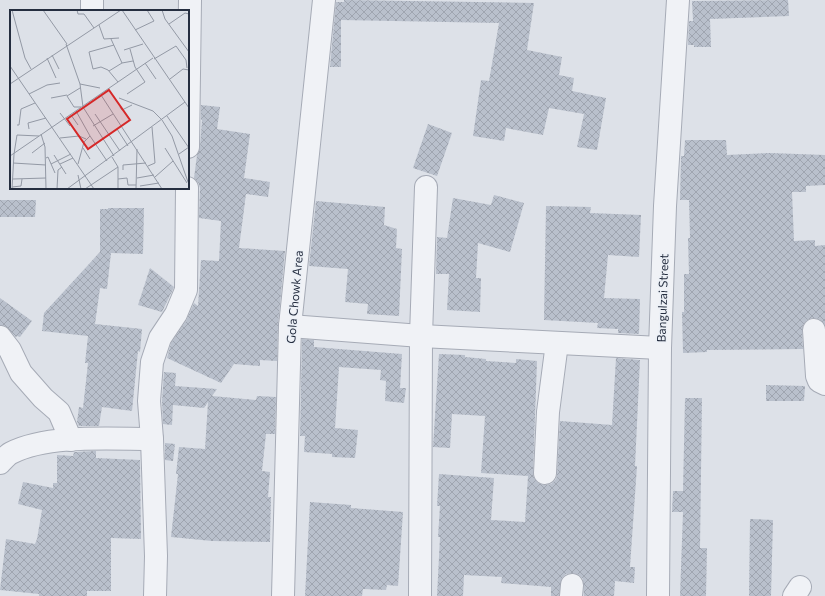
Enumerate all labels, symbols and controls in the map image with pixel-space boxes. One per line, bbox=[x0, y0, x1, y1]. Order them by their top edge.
inset map bbox=[10, 10, 189, 189]
street label: Gola Chowk Area bbox=[283, 250, 305, 344]
street label: Bangulzai Street bbox=[653, 253, 671, 343]

